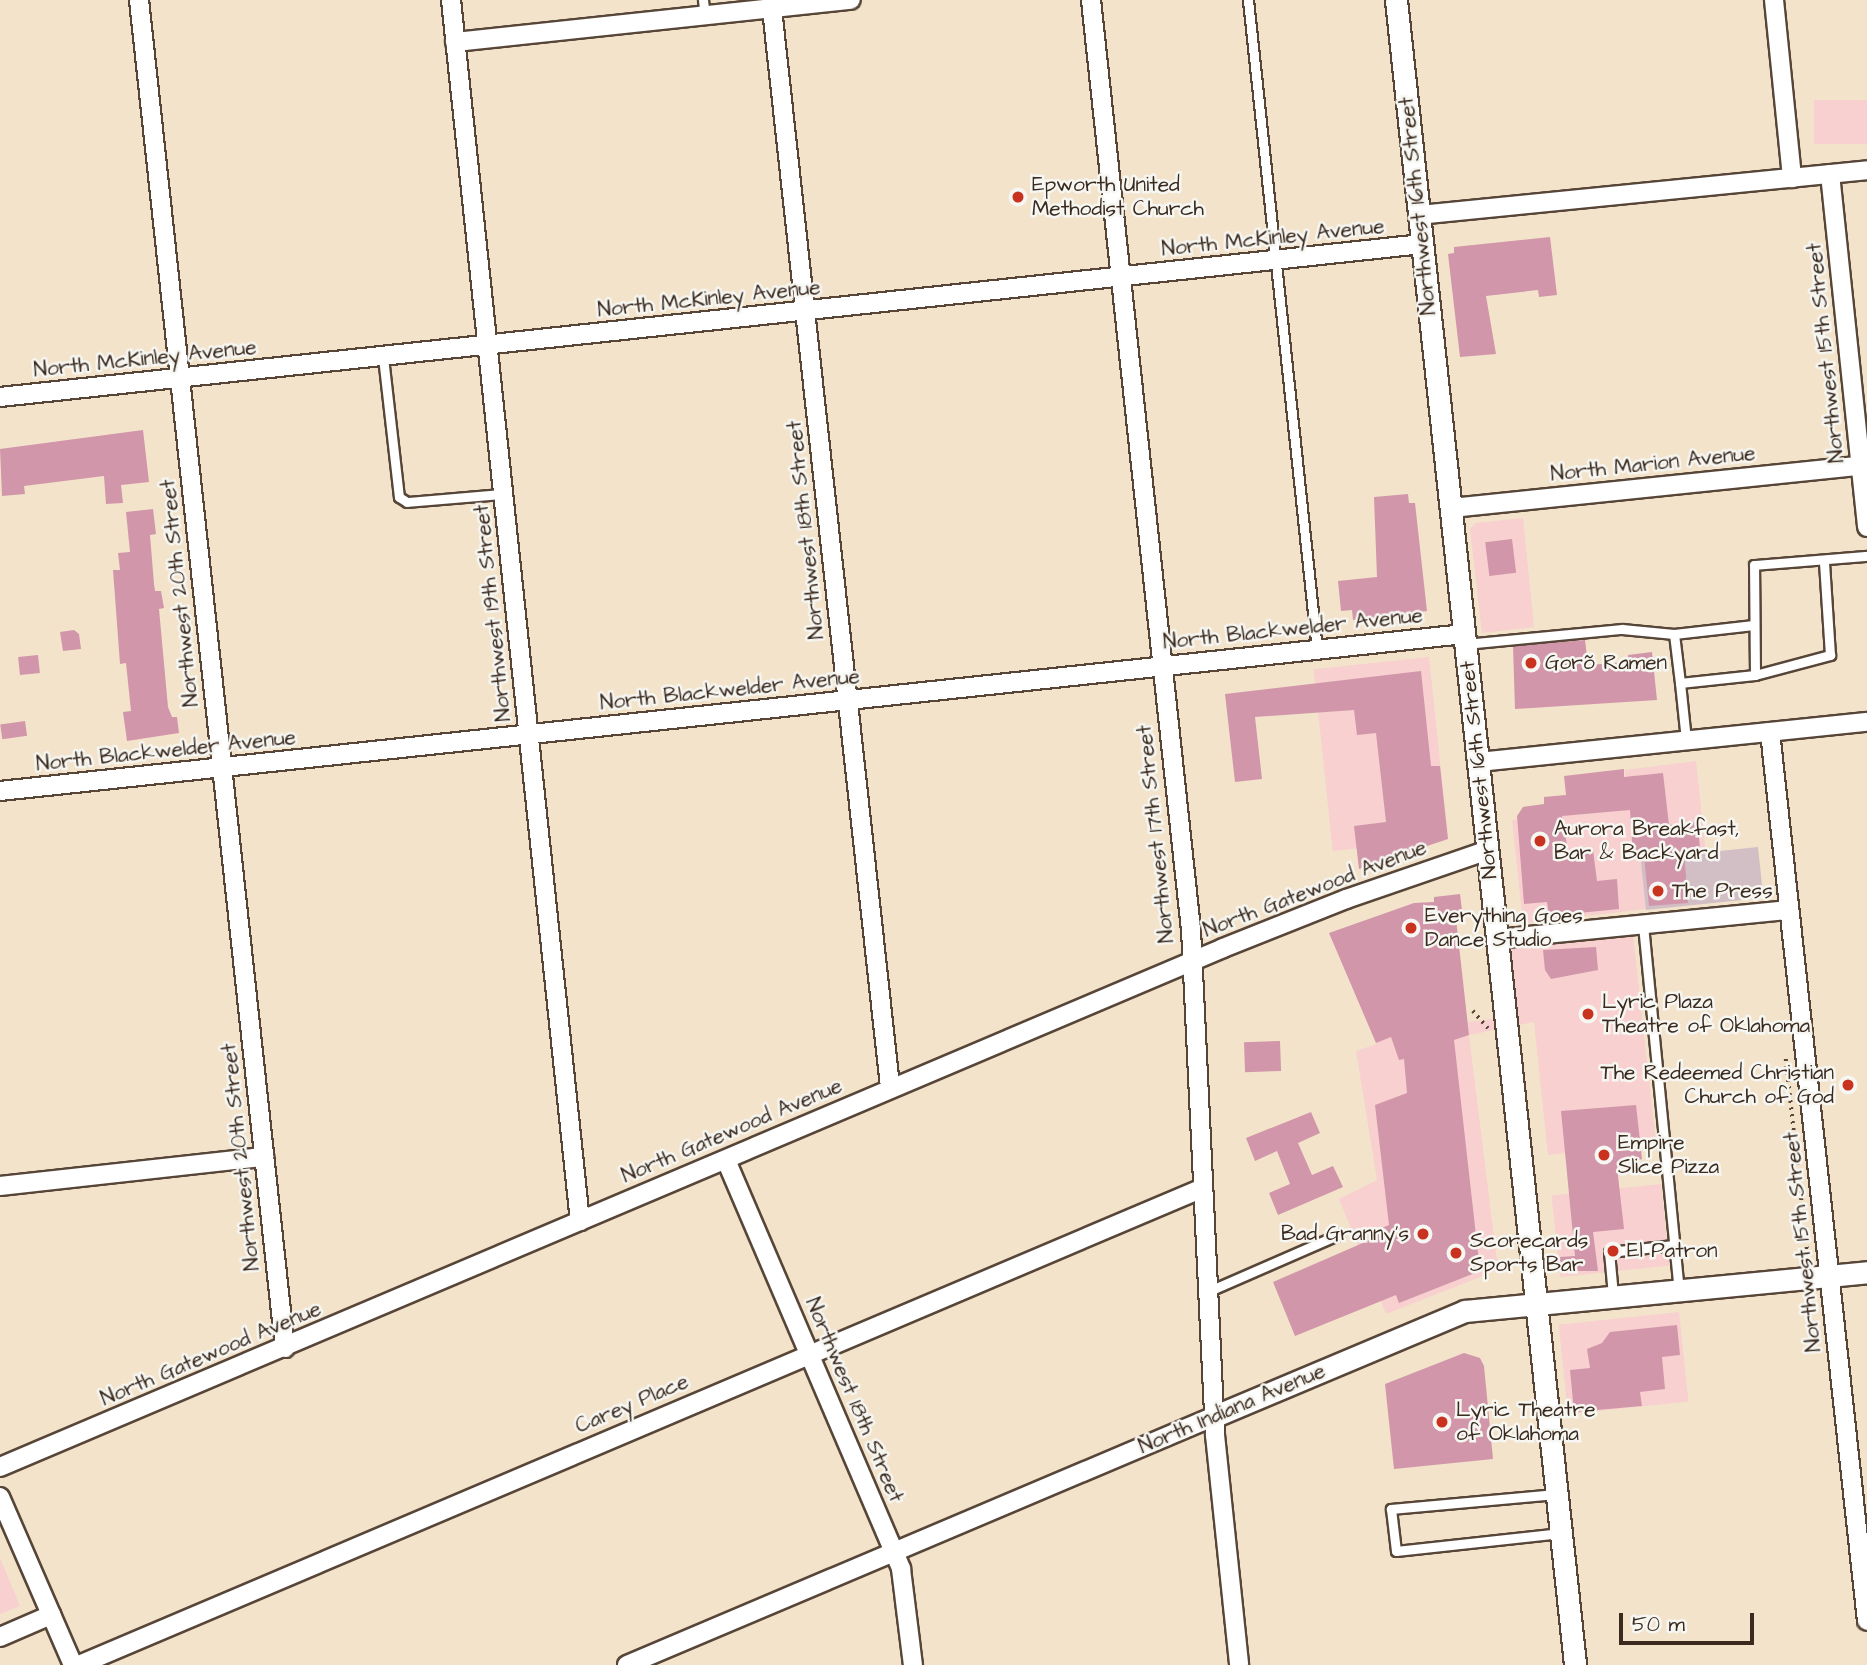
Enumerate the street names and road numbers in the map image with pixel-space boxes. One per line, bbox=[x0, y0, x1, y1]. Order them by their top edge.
street label: Northwest 16th Street bbox=[1394, 96, 1442, 316]
street label: North McKinley Avenue bbox=[1160, 214, 1386, 262]
street label: Northwest 15th Street bbox=[1802, 242, 1850, 464]
street label: North McKinley Avenue bbox=[596, 275, 822, 323]
street label: North McKinley Avenue bbox=[32, 335, 258, 383]
street label: Northwest 18th Street bbox=[782, 419, 830, 641]
street label: North Marion Avenue bbox=[1549, 441, 1757, 487]
street label: Northwest 20th Street bbox=[156, 478, 204, 708]
street label: Northwest 19th Street bbox=[469, 503, 517, 723]
street label: North Blackwelder Avenue bbox=[1162, 603, 1424, 655]
street label: Northwest 16th Street bbox=[1455, 660, 1503, 880]
street label: North Blackwelder Avenue bbox=[599, 664, 861, 716]
street label: Northwest 17th Street bbox=[1132, 724, 1180, 944]
street label: North Blackwelder Avenue bbox=[35, 725, 297, 777]
street label: North Gatewood Avenue bbox=[1200, 835, 1430, 943]
street label: Northwest 20th Street bbox=[217, 1042, 265, 1272]
street label: North Gatewood Avenue bbox=[618, 1073, 846, 1189]
street label: Northwest 15th Street bbox=[1779, 1131, 1827, 1353]
street label: Northwest 18th Street bbox=[799, 1294, 909, 1506]
street label: North Gatewood Avenue bbox=[97, 1296, 325, 1412]
street label: North Indiana Avenue bbox=[1135, 1358, 1329, 1460]
street label: Carey Place bbox=[572, 1369, 692, 1439]

